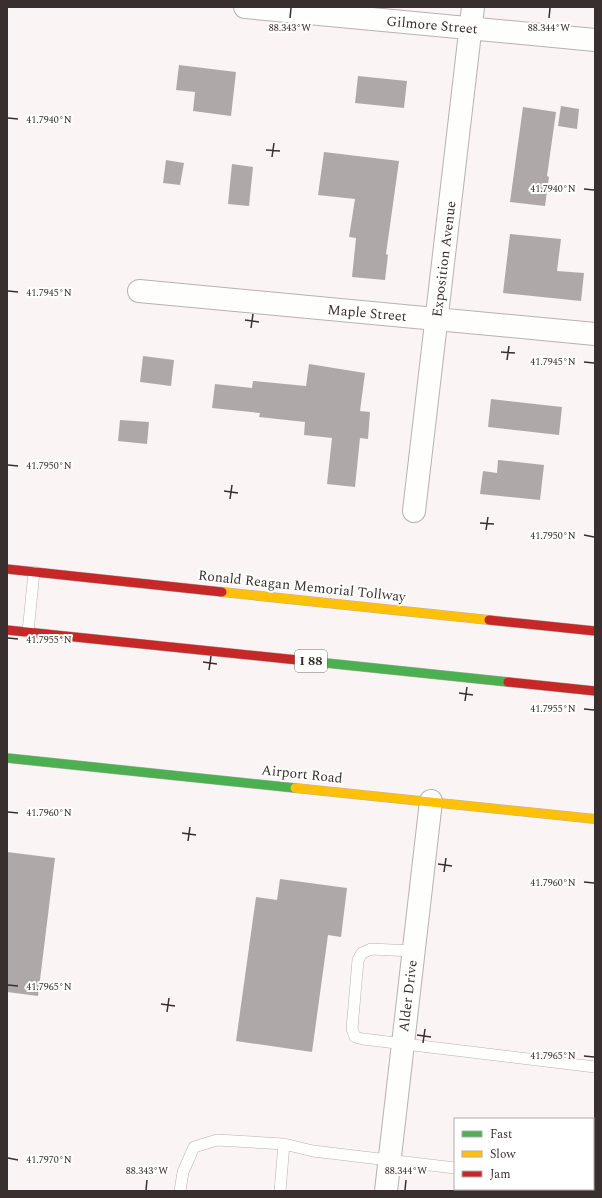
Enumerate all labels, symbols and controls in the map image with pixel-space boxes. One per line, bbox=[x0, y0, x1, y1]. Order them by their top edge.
street label: Gilmore Street bbox=[386, 11, 478, 39]
text: 88.343°W bbox=[269, 20, 311, 36]
text: 88.344°W bbox=[528, 20, 570, 36]
text: 41.7940°N bbox=[26, 112, 72, 128]
text: 41.7940°N bbox=[530, 181, 576, 197]
street label: Exposition Avenue bbox=[426, 200, 462, 318]
text: 41.7945°N bbox=[26, 285, 72, 301]
street label: Maple Street bbox=[327, 299, 407, 327]
text: 41.7945°N bbox=[530, 354, 576, 370]
text: 41.7950°N bbox=[26, 458, 72, 474]
text: 41.7950°N bbox=[530, 528, 576, 544]
street label: Ronald Reagan Memorial Tollway bbox=[197, 565, 408, 607]
text: 41.7955°N bbox=[26, 632, 72, 648]
road number: I 88 bbox=[295, 650, 327, 672]
text: 41.7955°N bbox=[530, 701, 576, 717]
street label: Airport Road bbox=[260, 759, 344, 789]
text: 41.7960°N bbox=[26, 805, 72, 821]
text: 41.7960°N bbox=[530, 875, 576, 891]
street label: Alder Drive bbox=[393, 959, 423, 1033]
text: 41.7965°N bbox=[26, 979, 72, 995]
text: 41.7965°N bbox=[530, 1048, 576, 1064]
legend bbox=[454, 1118, 594, 1190]
text: Fast bbox=[490, 1125, 512, 1144]
text: Slow bbox=[490, 1145, 516, 1164]
text: 41.7970°N bbox=[26, 1152, 72, 1168]
text: 88.343°W bbox=[126, 1163, 168, 1179]
text: 88.344°W bbox=[385, 1163, 427, 1179]
text: Jam bbox=[490, 1165, 511, 1184]

